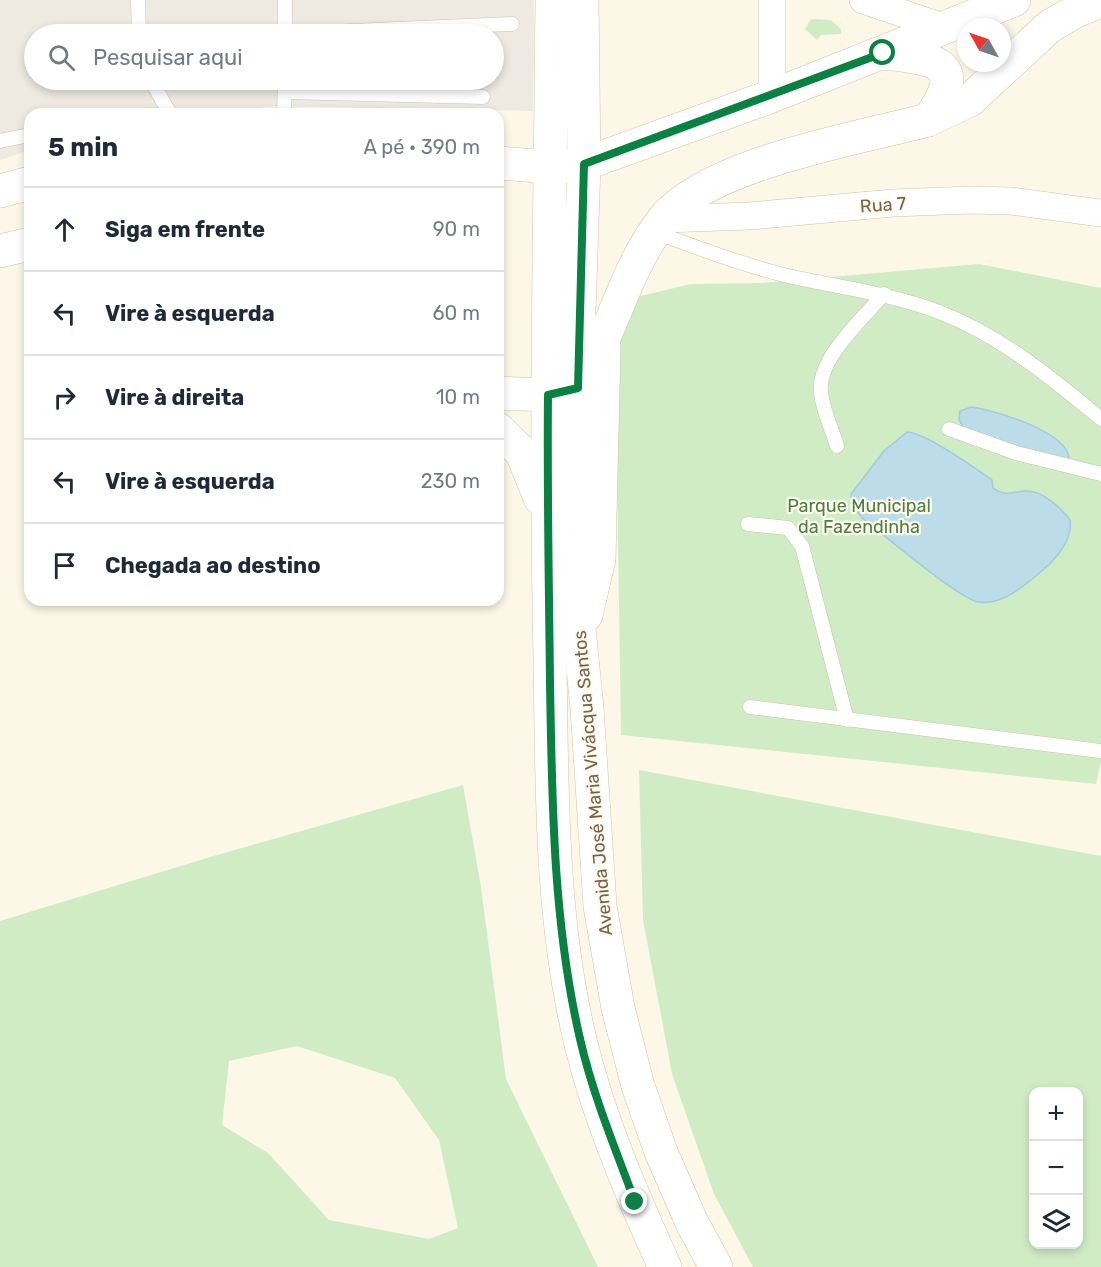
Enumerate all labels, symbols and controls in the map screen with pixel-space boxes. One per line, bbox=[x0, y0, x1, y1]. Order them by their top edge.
north arrow bbox=[957, 18, 1011, 72]
search box bbox=[24, 24, 504, 90]
route start bbox=[869, 39, 895, 65]
icon: search bbox=[45, 41, 78, 74]
text: Pesquisar aqui bbox=[93, 44, 243, 71]
text: 5 min bbox=[48, 132, 118, 163]
text: A pé · 390 m bbox=[363, 135, 480, 159]
street label: Rua 7 bbox=[859, 192, 907, 218]
icon: ahead bbox=[48, 213, 81, 246]
text: Siga em frente bbox=[105, 216, 265, 243]
text: 90 m bbox=[433, 217, 480, 241]
icon: left bbox=[48, 297, 81, 330]
text: Vire à esquerda bbox=[105, 300, 275, 327]
text: 60 m bbox=[433, 301, 480, 325]
icon: right bbox=[48, 381, 81, 414]
text: Vire à direita bbox=[105, 384, 244, 411]
text: 10 m bbox=[436, 385, 480, 409]
icon: left bbox=[48, 465, 81, 498]
text: Vire à esquerda bbox=[105, 468, 275, 495]
text: 230 m bbox=[421, 469, 480, 493]
park label: Parque Municipal da Fazendinha bbox=[787, 495, 931, 538]
icon: arrive bbox=[48, 549, 81, 582]
text: Chegada ao destino bbox=[105, 552, 321, 579]
street label: Avenida José Maria Vivácqua Santos bbox=[569, 630, 617, 936]
map controls bbox=[1029, 1087, 1083, 1249]
button: + bbox=[1029, 1087, 1083, 1141]
button: − bbox=[1029, 1141, 1083, 1195]
route end bbox=[621, 1188, 647, 1214]
button: layers bbox=[1029, 1195, 1083, 1249]

